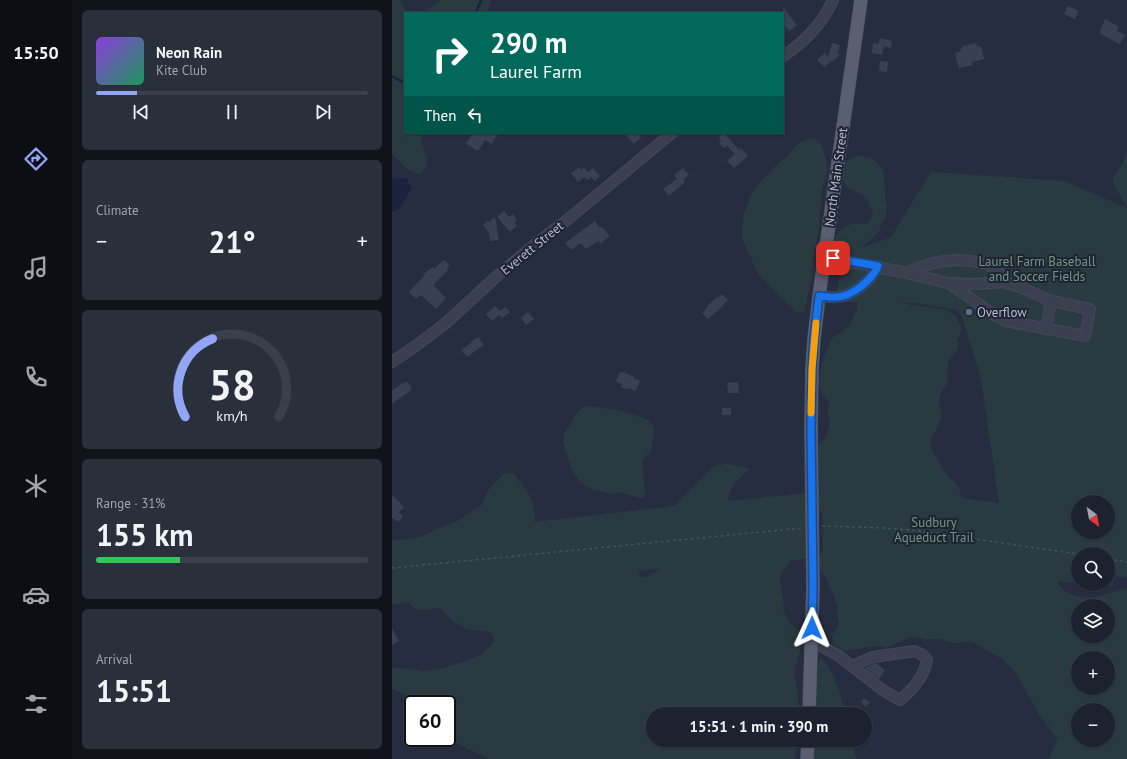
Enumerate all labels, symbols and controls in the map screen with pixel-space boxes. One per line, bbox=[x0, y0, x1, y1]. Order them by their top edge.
text: 290 m bbox=[490, 24, 567, 61]
icon: right bbox=[424, 28, 476, 80]
text: 15:50 bbox=[13, 41, 59, 64]
text: Neon Rain bbox=[156, 43, 222, 62]
text: Laurel Farm bbox=[490, 60, 582, 83]
text: Kite Club bbox=[156, 62, 207, 79]
icon: previous bbox=[130, 101, 152, 123]
icon: pause bbox=[221, 101, 243, 123]
icon: next bbox=[312, 101, 334, 123]
icon: left bbox=[464, 104, 486, 126]
text: Then bbox=[424, 106, 456, 125]
street label: North Main Street bbox=[821, 126, 851, 227]
icon: directions bbox=[22, 145, 50, 173]
text: Climate bbox=[96, 202, 139, 219]
street label: Everett Street bbox=[497, 217, 567, 279]
text: 21° bbox=[208, 222, 256, 261]
text: − bbox=[96, 227, 107, 255]
text: + bbox=[357, 227, 368, 255]
pin bbox=[816, 241, 850, 275]
icon: arrive bbox=[822, 247, 844, 269]
park label: Laurel Farm Baseball and Soccer Fields bbox=[978, 253, 1096, 285]
icon: music bbox=[22, 254, 50, 282]
place label: Overflow bbox=[977, 304, 1027, 321]
marker: Overflow bbox=[964, 307, 974, 317]
text: 58 bbox=[208, 358, 256, 411]
icon: phone bbox=[22, 363, 50, 391]
text: km/h bbox=[216, 406, 248, 425]
icon: climate bbox=[22, 472, 50, 500]
text: Range · 31% bbox=[96, 495, 165, 512]
north arrow bbox=[1071, 495, 1115, 539]
map controls bbox=[1071, 495, 1115, 747]
park label: Sudbury Aqueduct Trail bbox=[894, 514, 974, 546]
text: 155 km bbox=[96, 515, 194, 554]
button: search bbox=[1071, 547, 1115, 591]
icon: car bbox=[22, 581, 50, 609]
button: layers bbox=[1071, 599, 1115, 643]
position arrow bbox=[791, 607, 833, 649]
text: Arrival bbox=[96, 651, 132, 668]
button: + bbox=[1071, 651, 1115, 695]
text: 15:51 bbox=[96, 671, 172, 710]
icon: filters bbox=[22, 690, 50, 718]
speed limit sign: 60 bbox=[404, 695, 456, 747]
button: − bbox=[1071, 703, 1115, 747]
text: 15:51 · 1 min · 390 m bbox=[690, 717, 828, 736]

